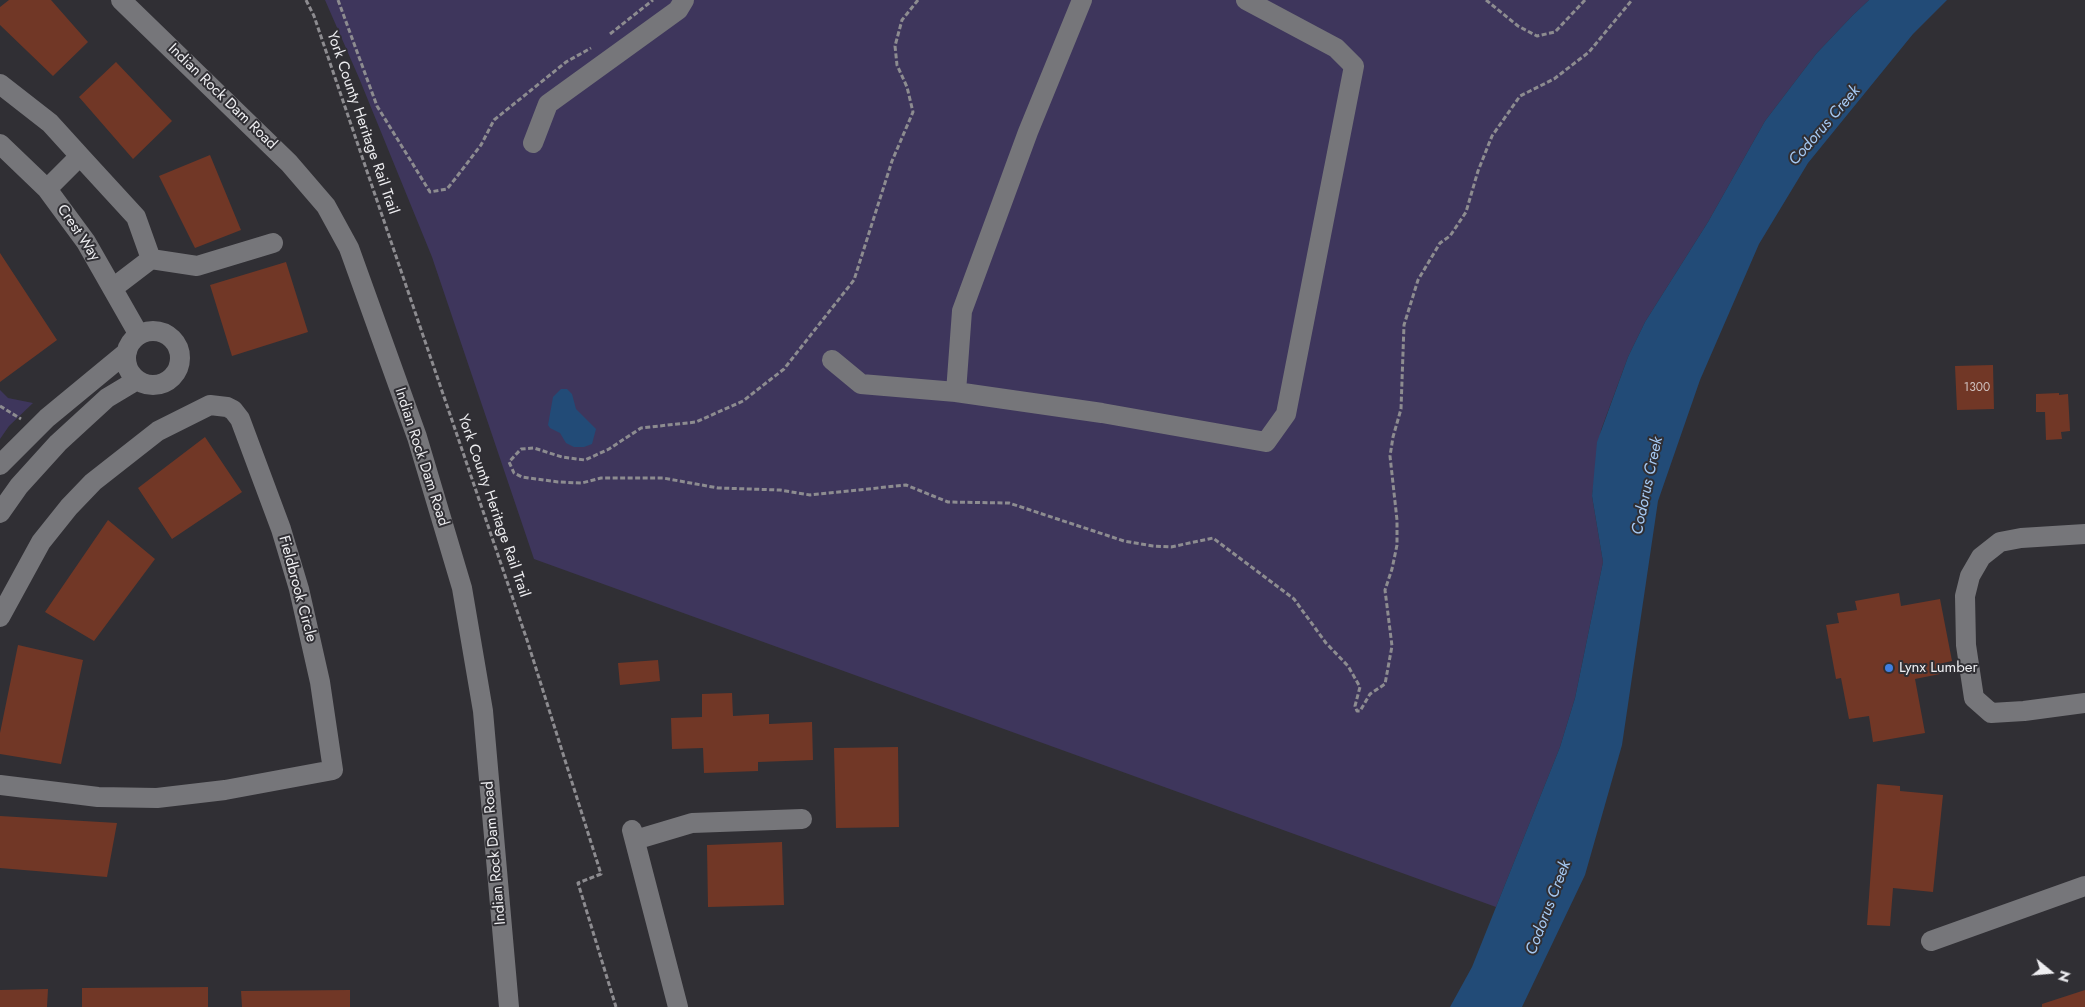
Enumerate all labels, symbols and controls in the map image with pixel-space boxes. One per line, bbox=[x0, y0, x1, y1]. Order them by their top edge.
street label: York County Heritage Rail Trail bbox=[322, 29, 402, 217]
street label: Indian Rock Dam Road bbox=[164, 40, 280, 154]
water label: Codorus Creek bbox=[1785, 82, 1865, 170]
street label: Crest Way bbox=[53, 201, 103, 265]
house number: 1300 bbox=[1964, 381, 1990, 395]
street label: Indian Rock Dam Road bbox=[390, 386, 452, 528]
street label: York County Heritage Rail Trail bbox=[453, 412, 533, 600]
water label: Codorus Creek bbox=[1628, 435, 1668, 537]
street label: Fieldbrook Circle bbox=[274, 534, 320, 644]
place label: Lynx Lumber bbox=[1899, 659, 1978, 677]
marker: Lynx Lumber bbox=[1883, 662, 1895, 674]
street label: Indian Rock Dam Road bbox=[480, 780, 510, 926]
water label: Codorus Creek bbox=[1522, 858, 1576, 958]
north arrow bbox=[2025, 947, 2075, 997]
text: N bbox=[2053, 968, 2076, 985]

